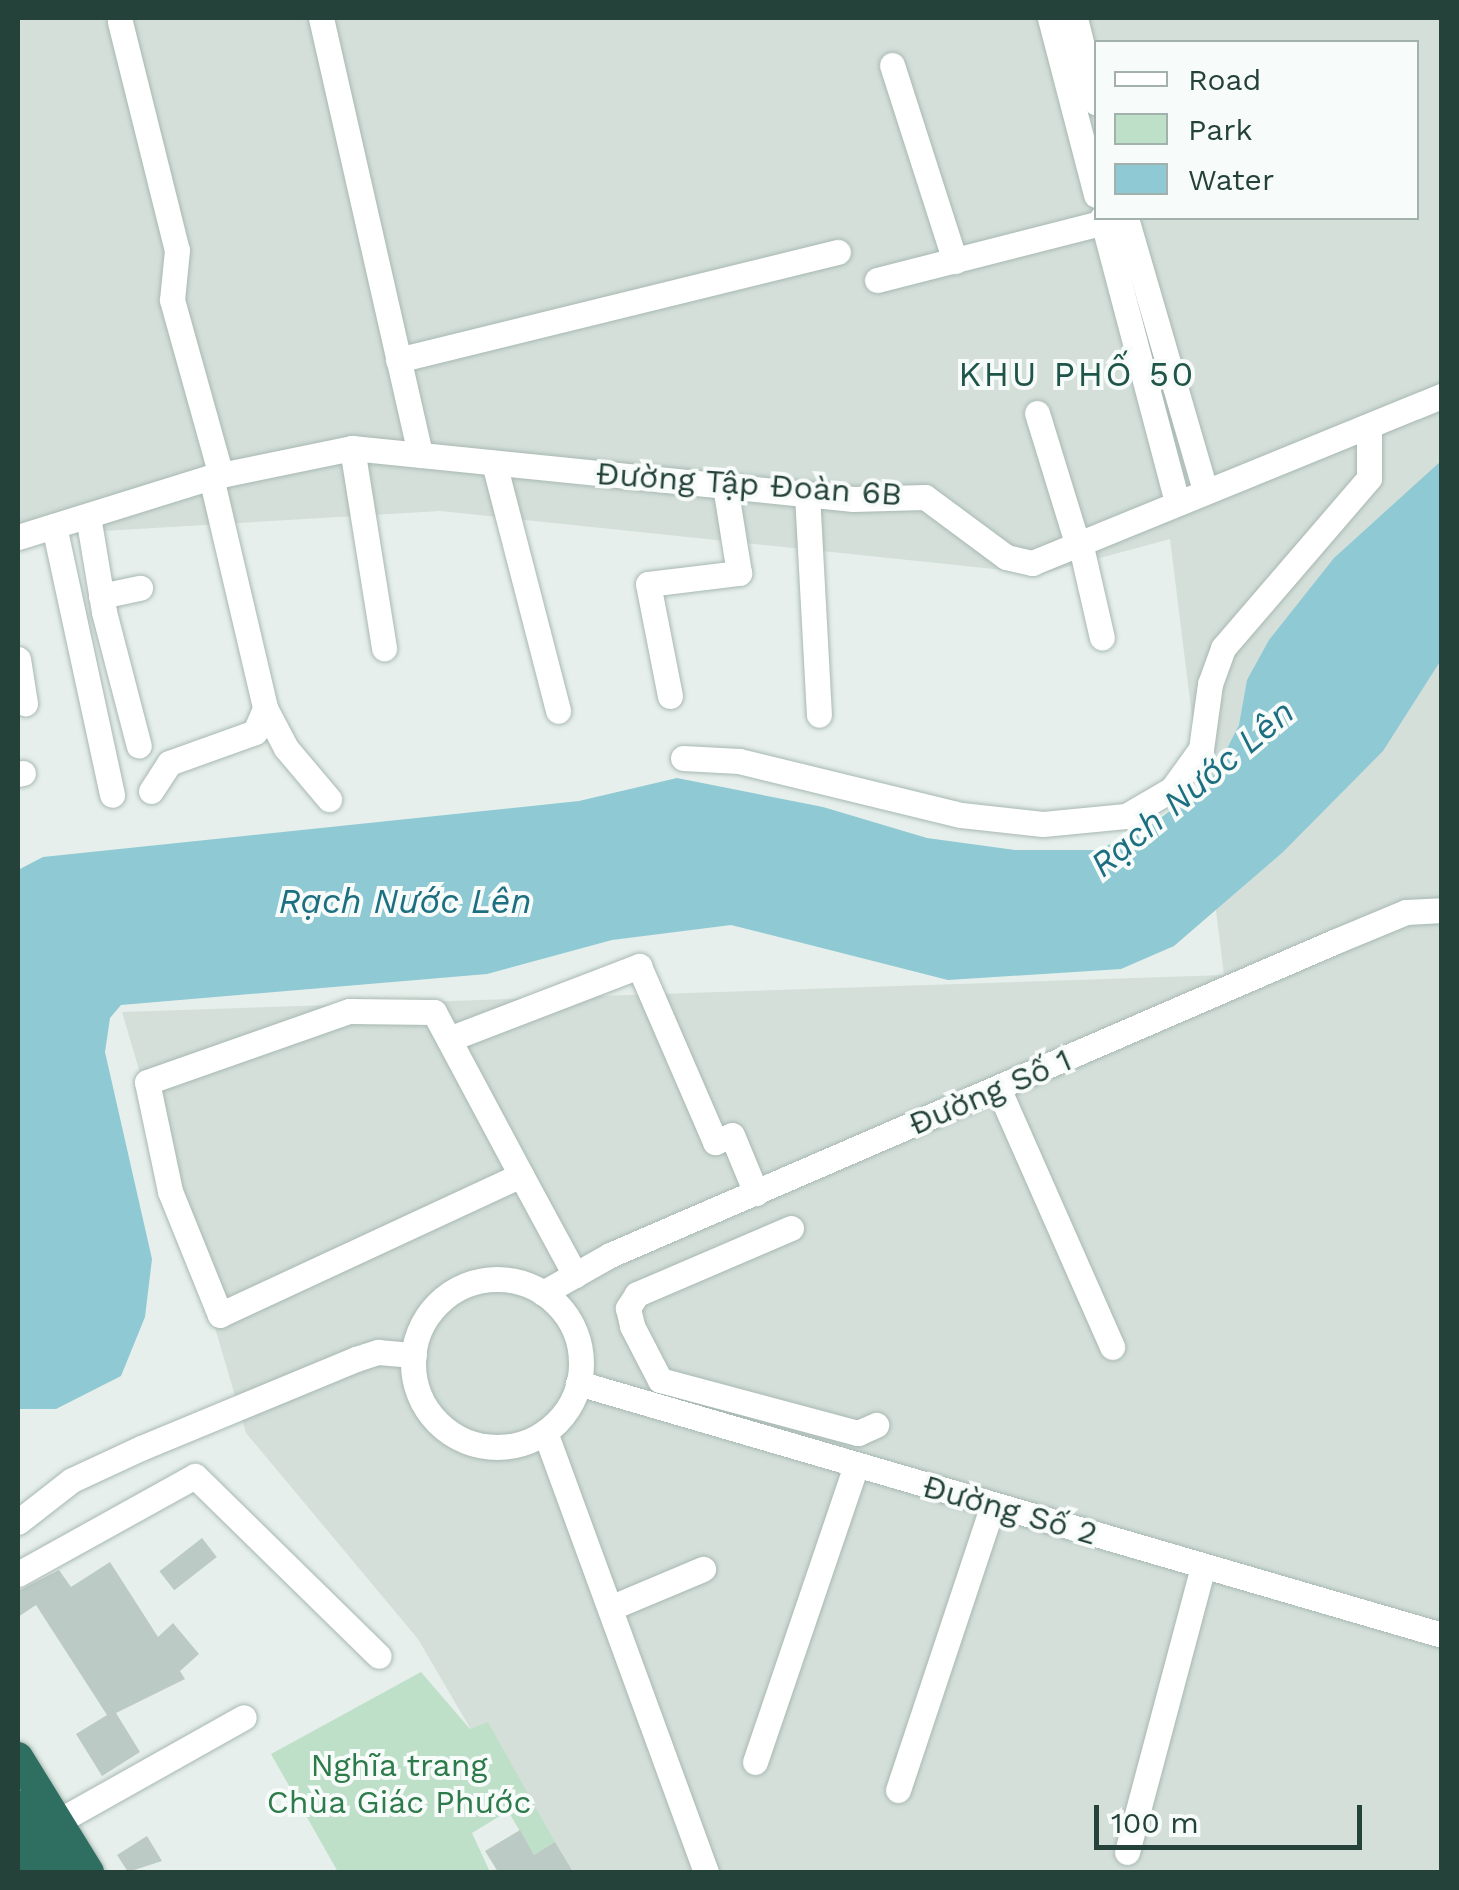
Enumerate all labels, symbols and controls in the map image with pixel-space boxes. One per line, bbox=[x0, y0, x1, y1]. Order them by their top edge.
legend bbox=[1094, 40, 1419, 220]
text: Road bbox=[1188, 62, 1261, 97]
text: Park bbox=[1188, 112, 1253, 147]
text: Water bbox=[1188, 162, 1274, 197]
district label: KHU PHỐ 50 bbox=[958, 353, 1196, 395]
street label: Đường Tập Đoàn 6B bbox=[594, 454, 904, 514]
water label: Rạch Nước Lên bbox=[1082, 691, 1302, 885]
water label: Rạch Nước Lên bbox=[278, 880, 532, 922]
street label: Đường Số 1 bbox=[903, 1040, 1077, 1144]
street label: Đường Số 2 bbox=[918, 1467, 1102, 1553]
park label: Nghĩa trang Chùa Giác Phước bbox=[266, 1747, 532, 1822]
scale bar bbox=[1099, 1785, 1366, 1847]
text: 100 m bbox=[1111, 1805, 1199, 1840]

